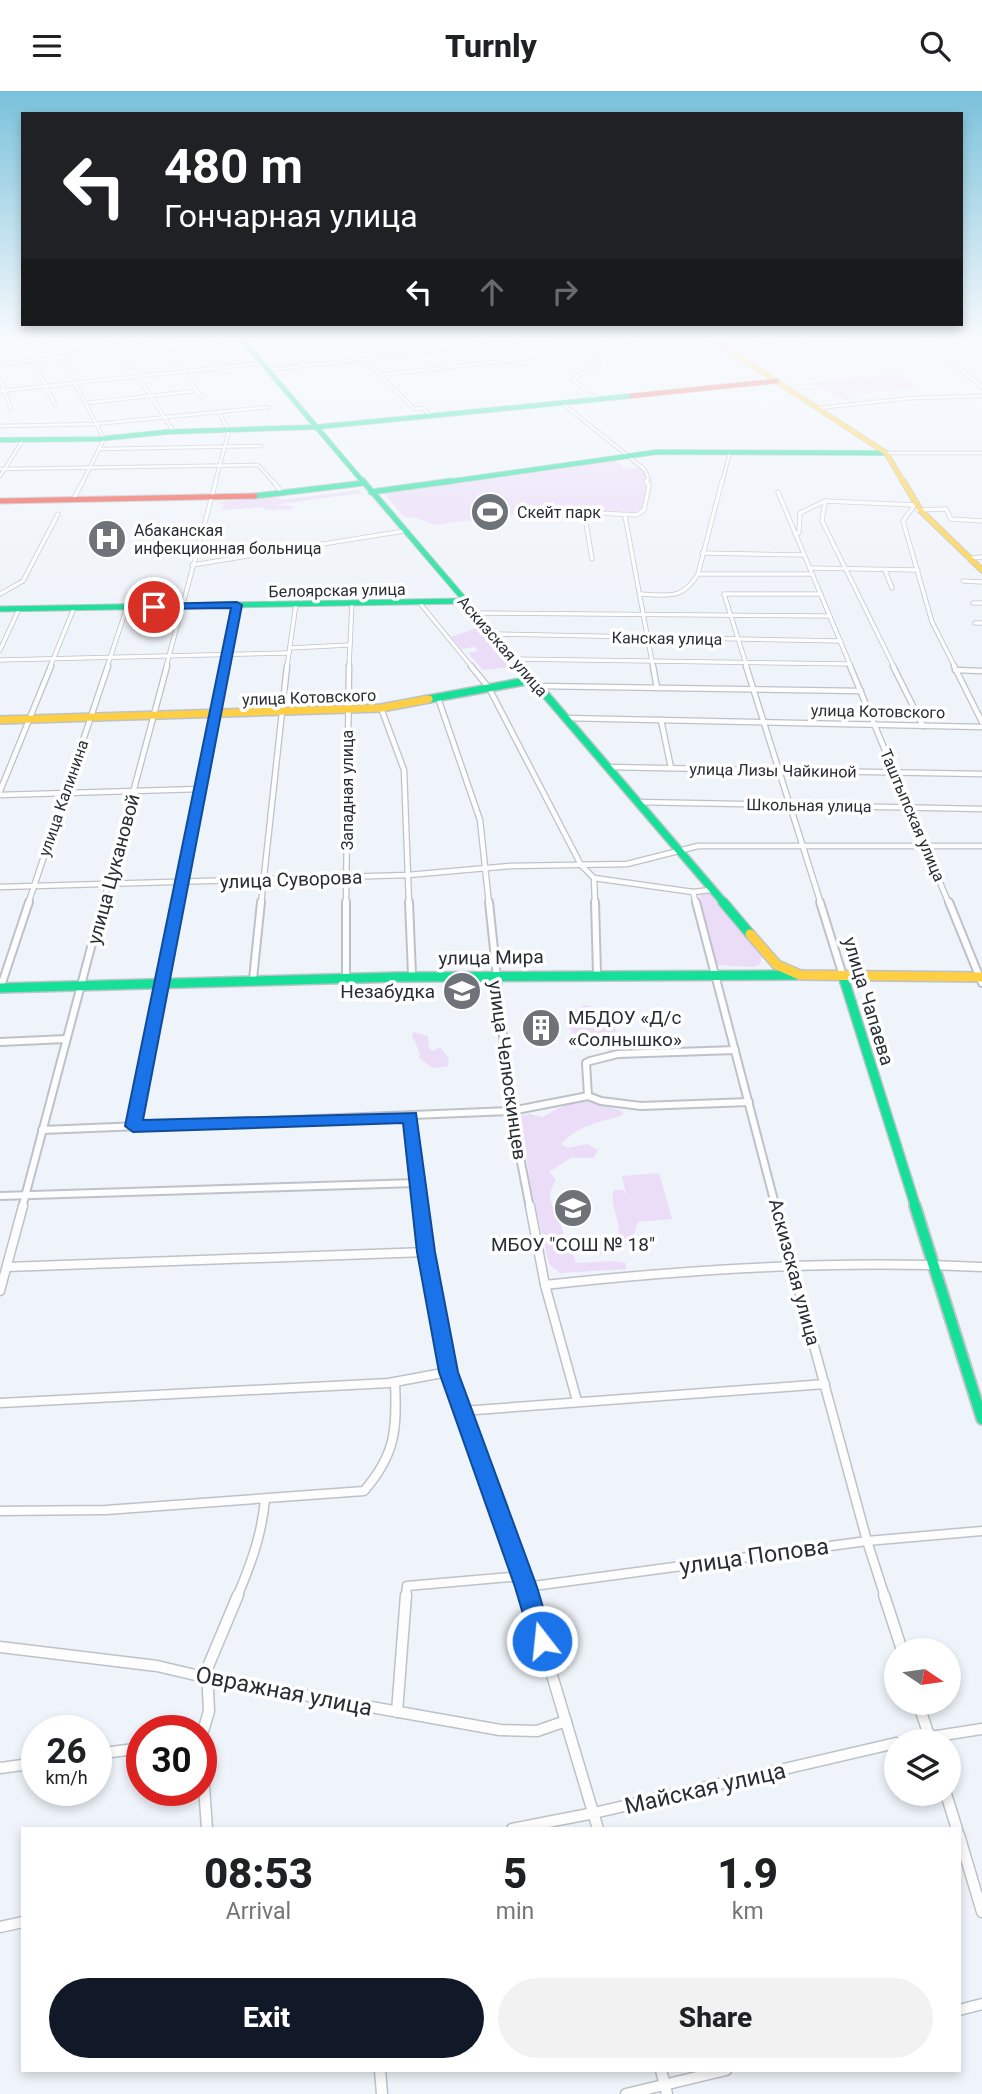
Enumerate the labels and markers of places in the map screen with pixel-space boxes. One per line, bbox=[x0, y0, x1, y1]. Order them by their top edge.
sports icon: Скейт парк bbox=[469, 491, 511, 533]
place label: Скейт парк bbox=[517, 503, 601, 522]
hospital icon: Абаканская инфекционная больница bbox=[86, 518, 128, 560]
place label: Абаканская инфекционная больница bbox=[134, 521, 321, 558]
pin bbox=[124, 577, 184, 637]
school or university icon: Незабудка bbox=[441, 970, 483, 1012]
place label: Незабудка bbox=[340, 980, 435, 1003]
place label: МБДОУ «Д/с «Солнышко» bbox=[568, 1006, 682, 1051]
building icon: МБДОУ «Д/с «Солнышко» bbox=[520, 1007, 562, 1049]
school or university icon: МБОУ "СОШ № 18" bbox=[552, 1187, 594, 1229]
place label: МБОУ "СОШ № 18" bbox=[491, 1233, 655, 1256]

